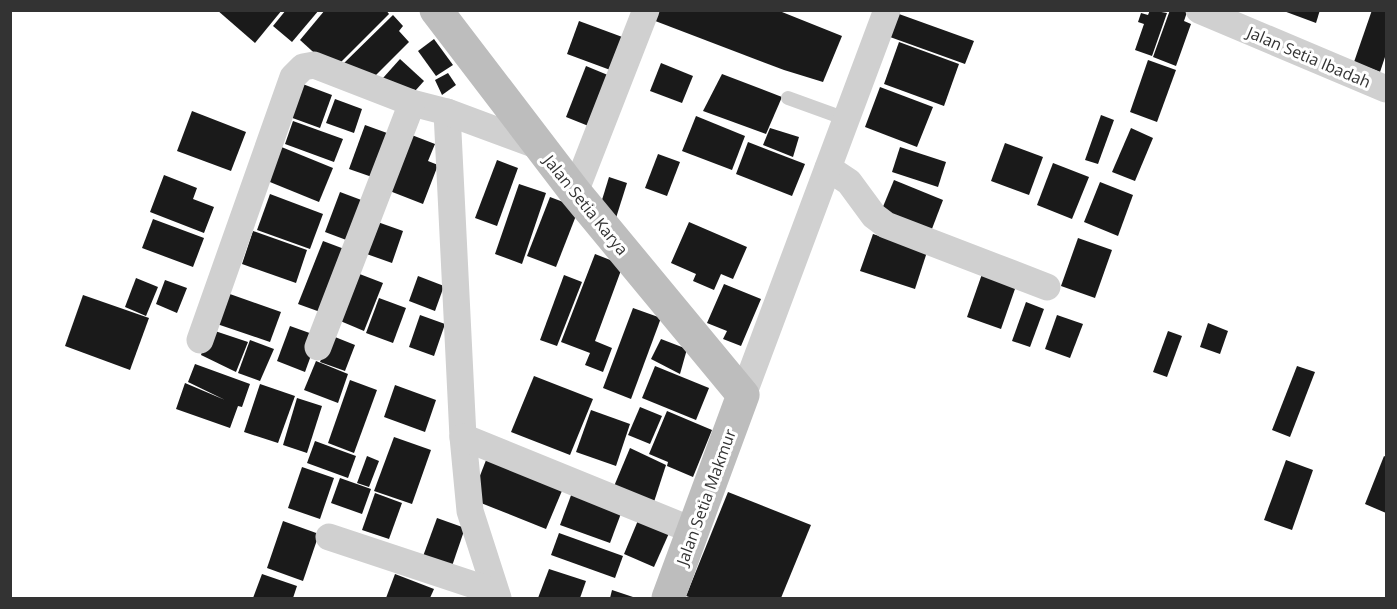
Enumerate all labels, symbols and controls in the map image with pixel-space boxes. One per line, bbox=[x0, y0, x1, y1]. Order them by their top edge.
street label: Jalan Setia Ibadah bbox=[1242, 20, 1374, 93]
street label: Jalan Setia Karya bbox=[538, 149, 633, 260]
street label: Jalan Setia Makmur bbox=[670, 425, 741, 570]

